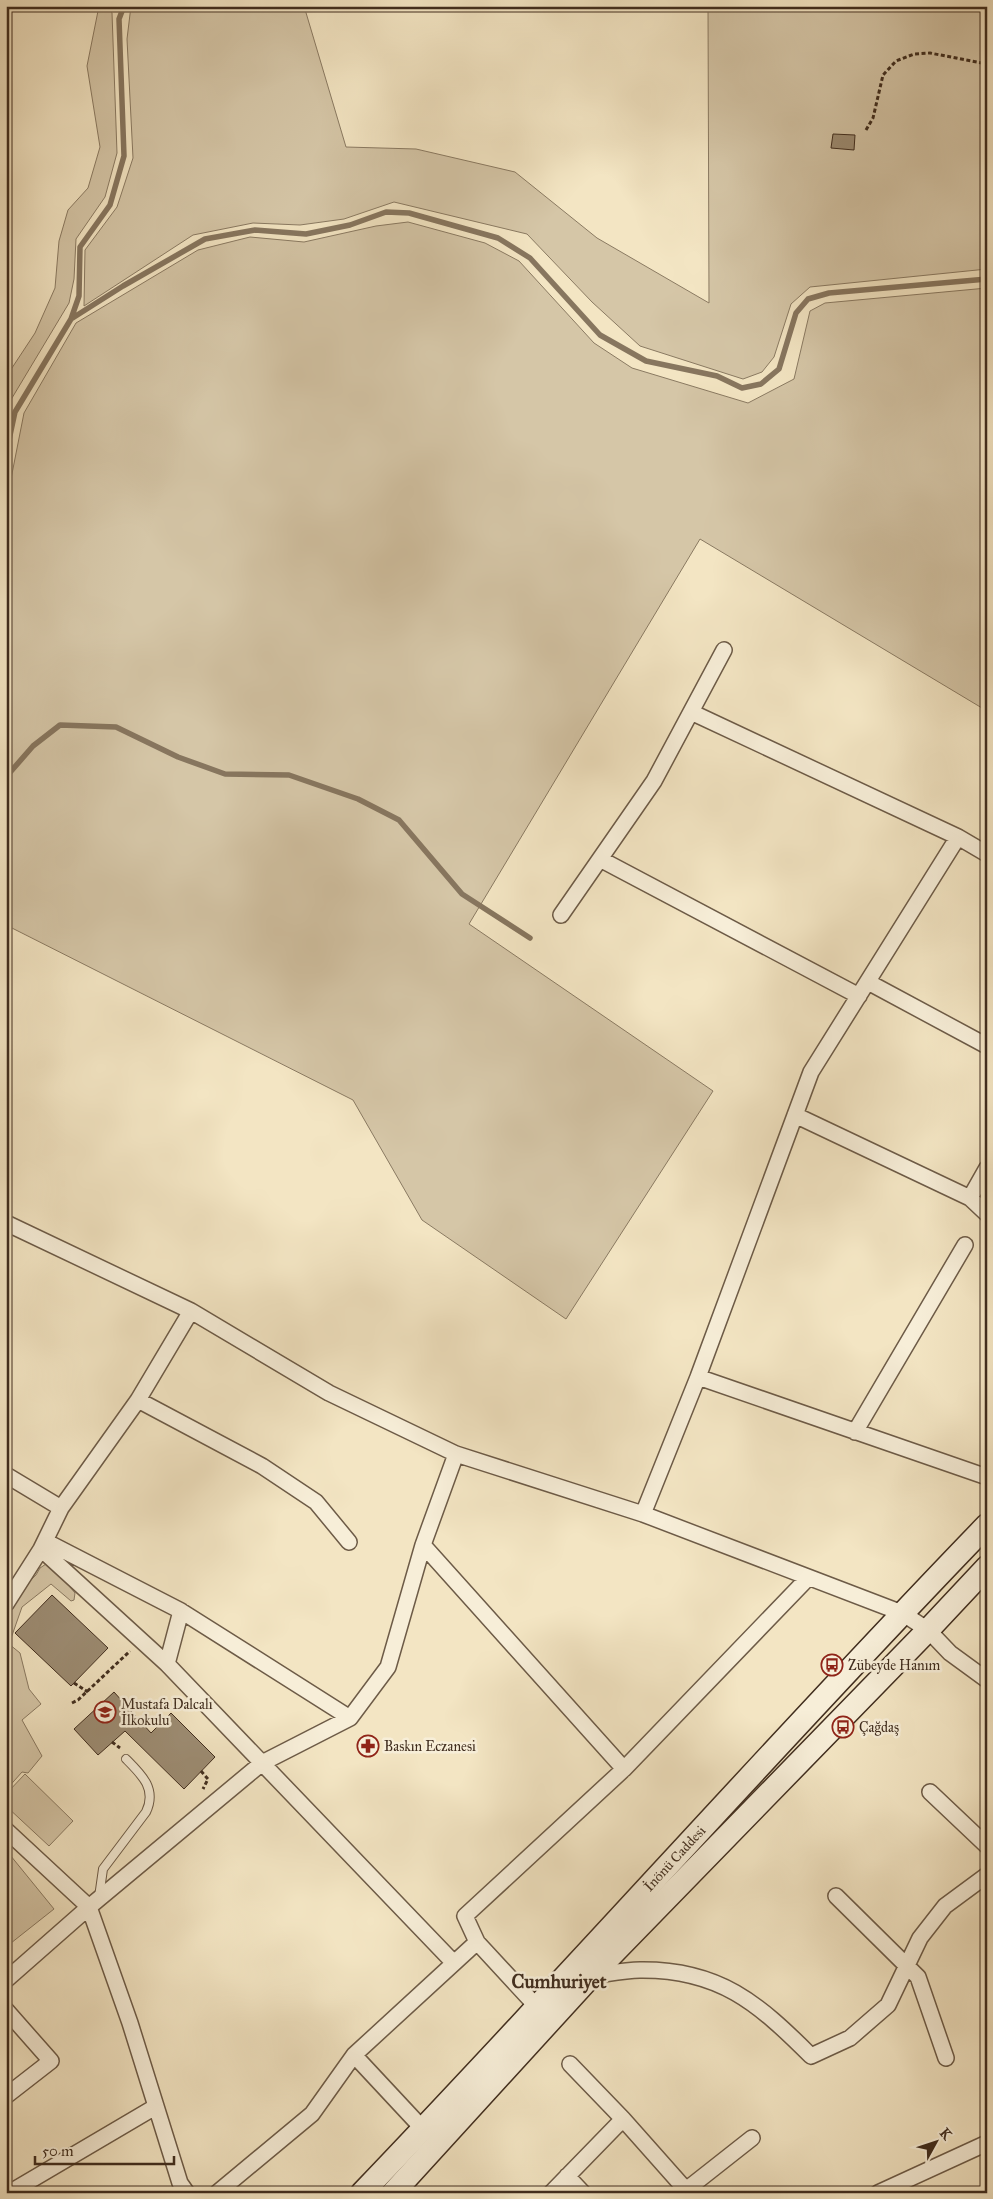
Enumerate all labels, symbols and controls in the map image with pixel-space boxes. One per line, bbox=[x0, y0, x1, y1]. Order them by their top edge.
bus stop icon: Zübeyde Hanım bbox=[820, 1653, 844, 1677]
place label: Zübeyde Hanım bbox=[848, 1657, 941, 1674]
place label: Mustafa Dalcalı İlkokulu bbox=[121, 1696, 213, 1729]
school or university icon: Mustafa Dalcalı İlkokulu bbox=[93, 1700, 117, 1724]
bus stop icon: Çağdaş bbox=[831, 1715, 855, 1739]
place label: Çağdaş bbox=[859, 1719, 899, 1736]
pharmacy icon: Baskın Eczanesi bbox=[356, 1734, 380, 1758]
place label: Baskın Eczanesi bbox=[384, 1738, 476, 1755]
street label: İnönü Caddesi bbox=[640, 1822, 709, 1895]
district label: Cumhuriyet bbox=[512, 1970, 607, 1994]
north arrow bbox=[910, 2116, 960, 2166]
text: K bbox=[936, 2125, 956, 2144]
scale bar bbox=[35, 2134, 174, 2166]
text: 50 m bbox=[42, 2142, 74, 2160]

